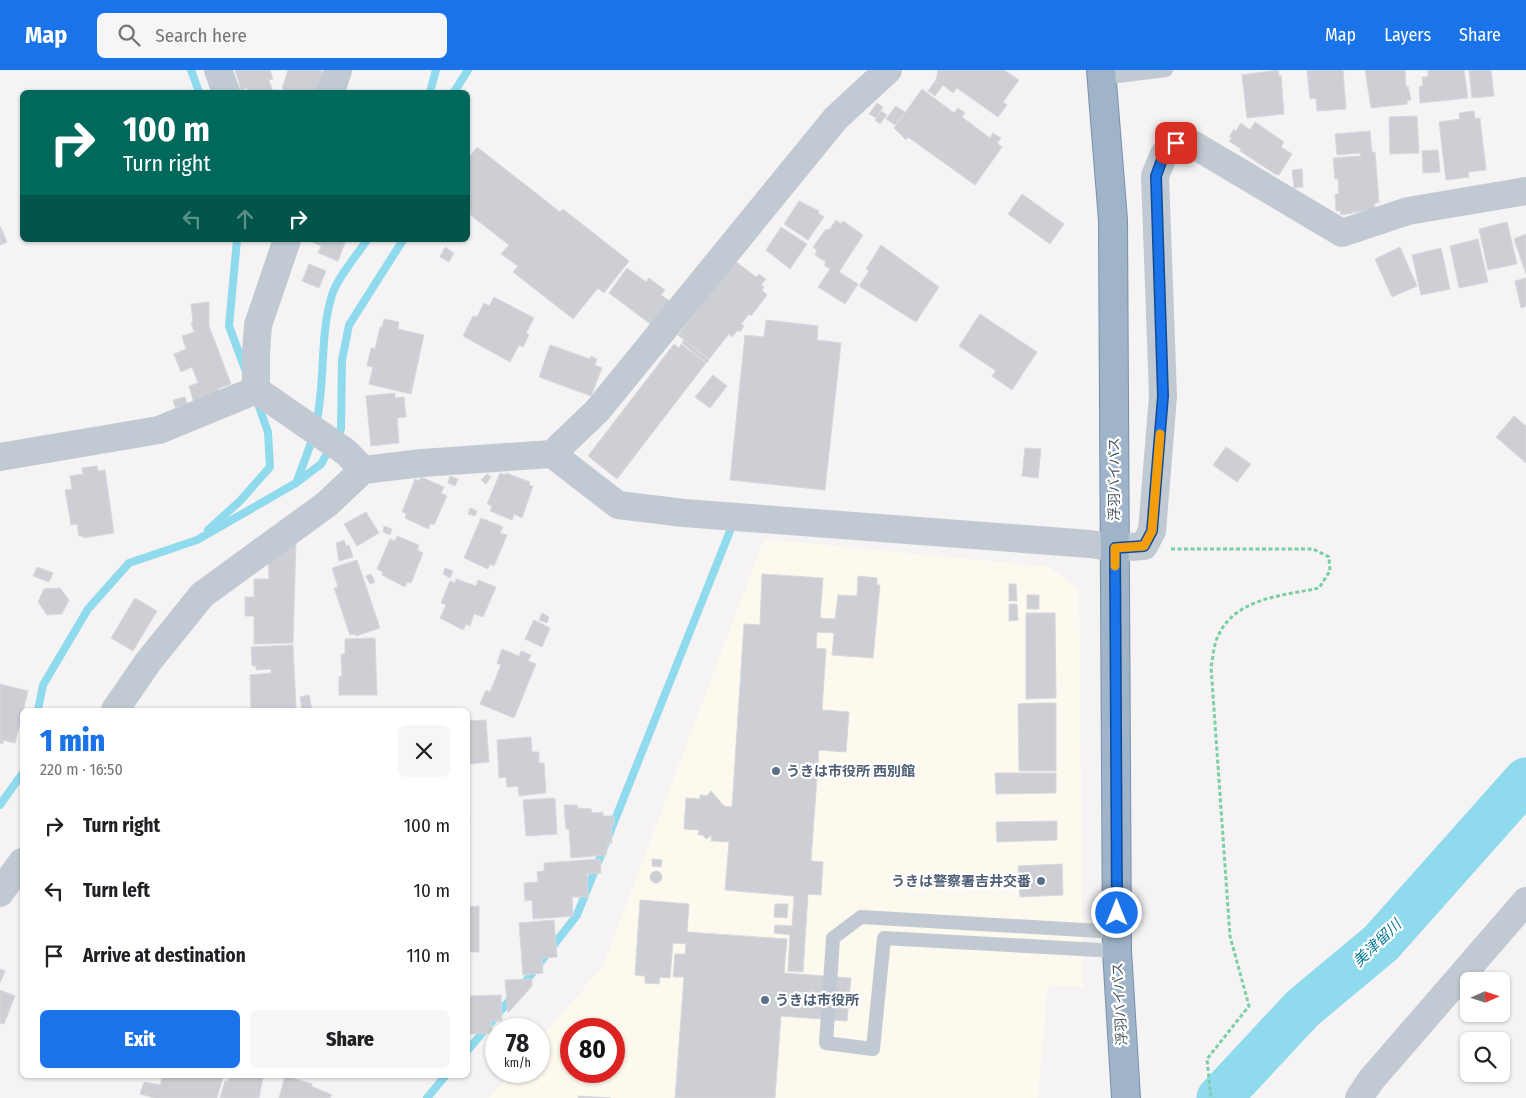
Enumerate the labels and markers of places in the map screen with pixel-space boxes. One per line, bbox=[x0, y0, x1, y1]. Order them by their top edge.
pin bbox=[1155, 122, 1197, 164]
place label: うきは市役所 西別館 bbox=[786, 763, 915, 780]
marker: うきは市役所 西別館 bbox=[770, 765, 782, 777]
place label: うきは警察署吉井交番 bbox=[891, 873, 1031, 890]
marker: うきは警察署吉井交番 bbox=[1035, 875, 1047, 887]
place label: うきは市役所 bbox=[775, 992, 859, 1009]
marker: うきは市役所 bbox=[759, 994, 771, 1006]

